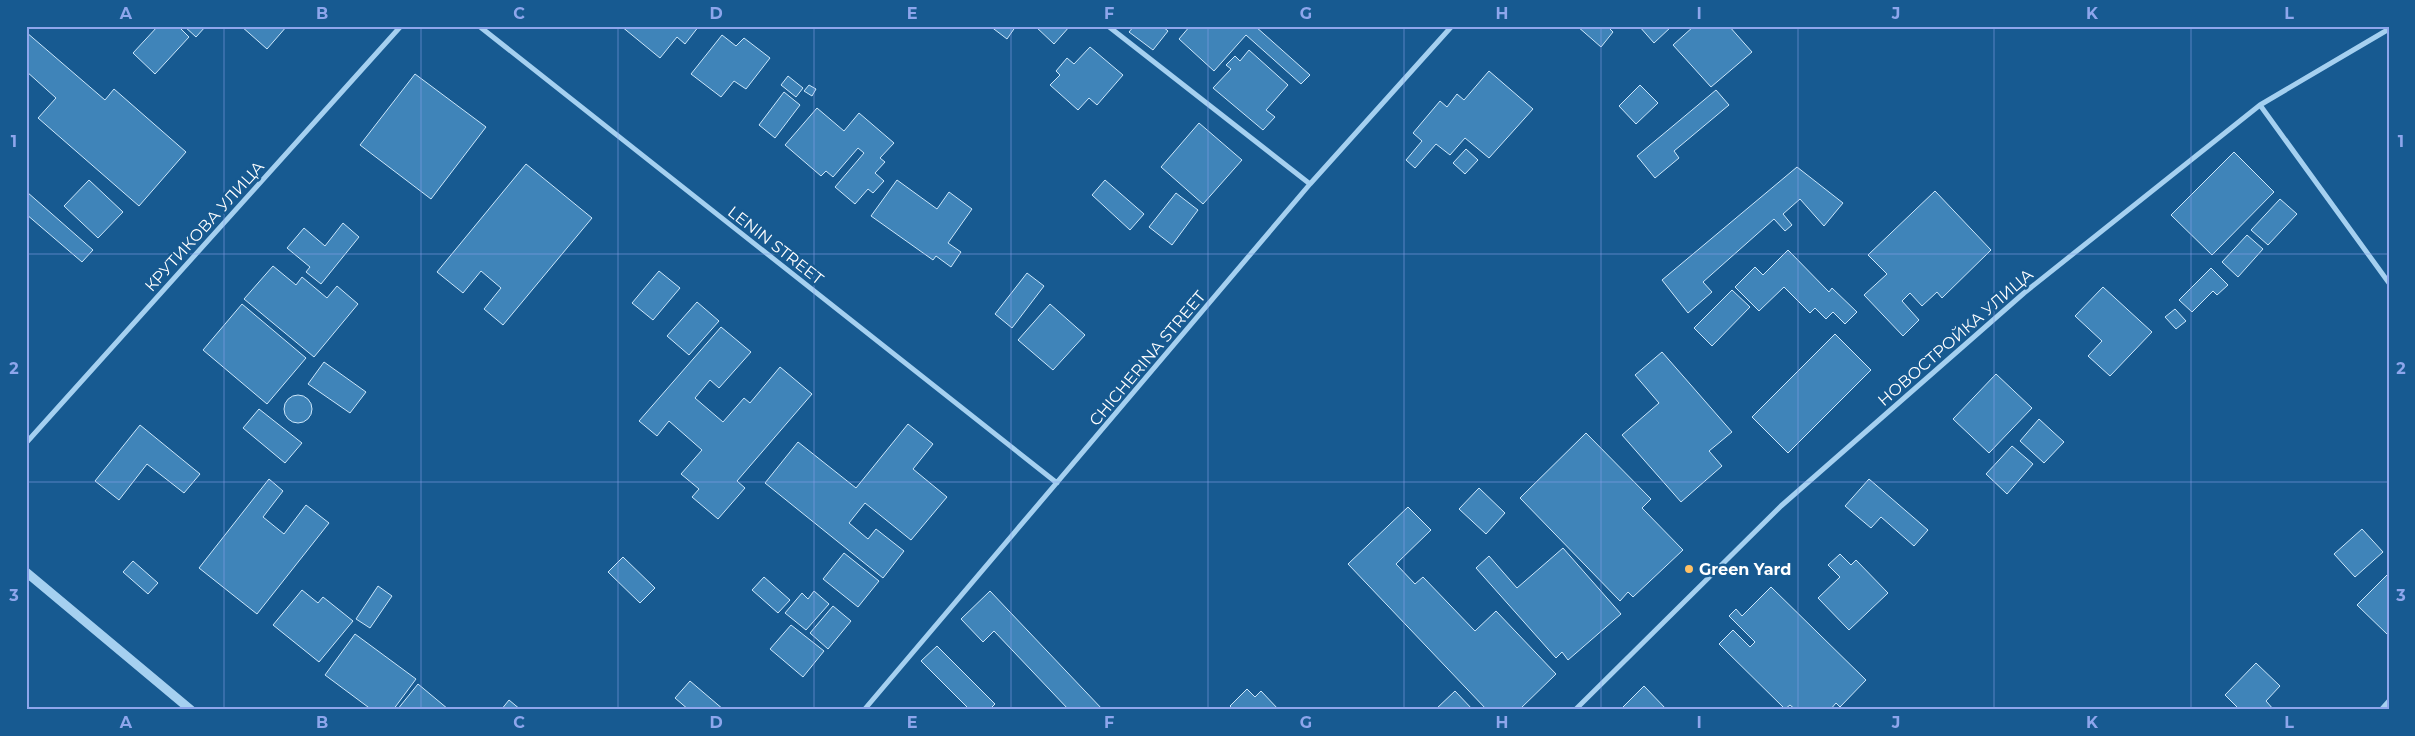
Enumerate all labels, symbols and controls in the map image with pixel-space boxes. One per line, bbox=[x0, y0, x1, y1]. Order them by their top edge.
text: A bbox=[119, 4, 133, 23]
text: B bbox=[316, 4, 328, 23]
text: C bbox=[513, 4, 525, 23]
text: D bbox=[709, 4, 723, 23]
text: E bbox=[907, 4, 917, 23]
text: F bbox=[1104, 4, 1114, 23]
text: G bbox=[1300, 4, 1312, 23]
text: H bbox=[1496, 4, 1508, 23]
text: I bbox=[1696, 4, 1702, 23]
text: J bbox=[1891, 4, 1900, 23]
text: K bbox=[2086, 4, 2099, 23]
text: L bbox=[2284, 4, 2294, 23]
text: 1 bbox=[11, 132, 17, 151]
text: 1 bbox=[2398, 132, 2404, 151]
street label: КРУТИКОВА УЛИЦА bbox=[141, 157, 268, 295]
street label: LENIN STREET bbox=[724, 202, 828, 289]
street label: НОВОСТРОЙКА УЛИЦА bbox=[1874, 265, 2037, 410]
street label: CHICHERINA STREET bbox=[1085, 286, 1210, 430]
text: 2 bbox=[9, 359, 19, 378]
text: 2 bbox=[2396, 359, 2406, 378]
place label: Green Yard bbox=[1699, 560, 1791, 579]
marker: Green Yard bbox=[1683, 563, 1695, 575]
text: 3 bbox=[8, 586, 19, 605]
text: 3 bbox=[2395, 586, 2406, 605]
text: A bbox=[119, 713, 133, 732]
text: B bbox=[316, 713, 328, 732]
text: C bbox=[513, 713, 525, 732]
text: D bbox=[709, 713, 723, 732]
text: E bbox=[907, 713, 917, 732]
text: F bbox=[1104, 713, 1114, 732]
text: G bbox=[1300, 713, 1312, 732]
text: H bbox=[1496, 713, 1508, 732]
text: I bbox=[1696, 713, 1702, 732]
text: J bbox=[1891, 713, 1900, 732]
text: K bbox=[2086, 713, 2099, 732]
text: L bbox=[2284, 713, 2294, 732]

